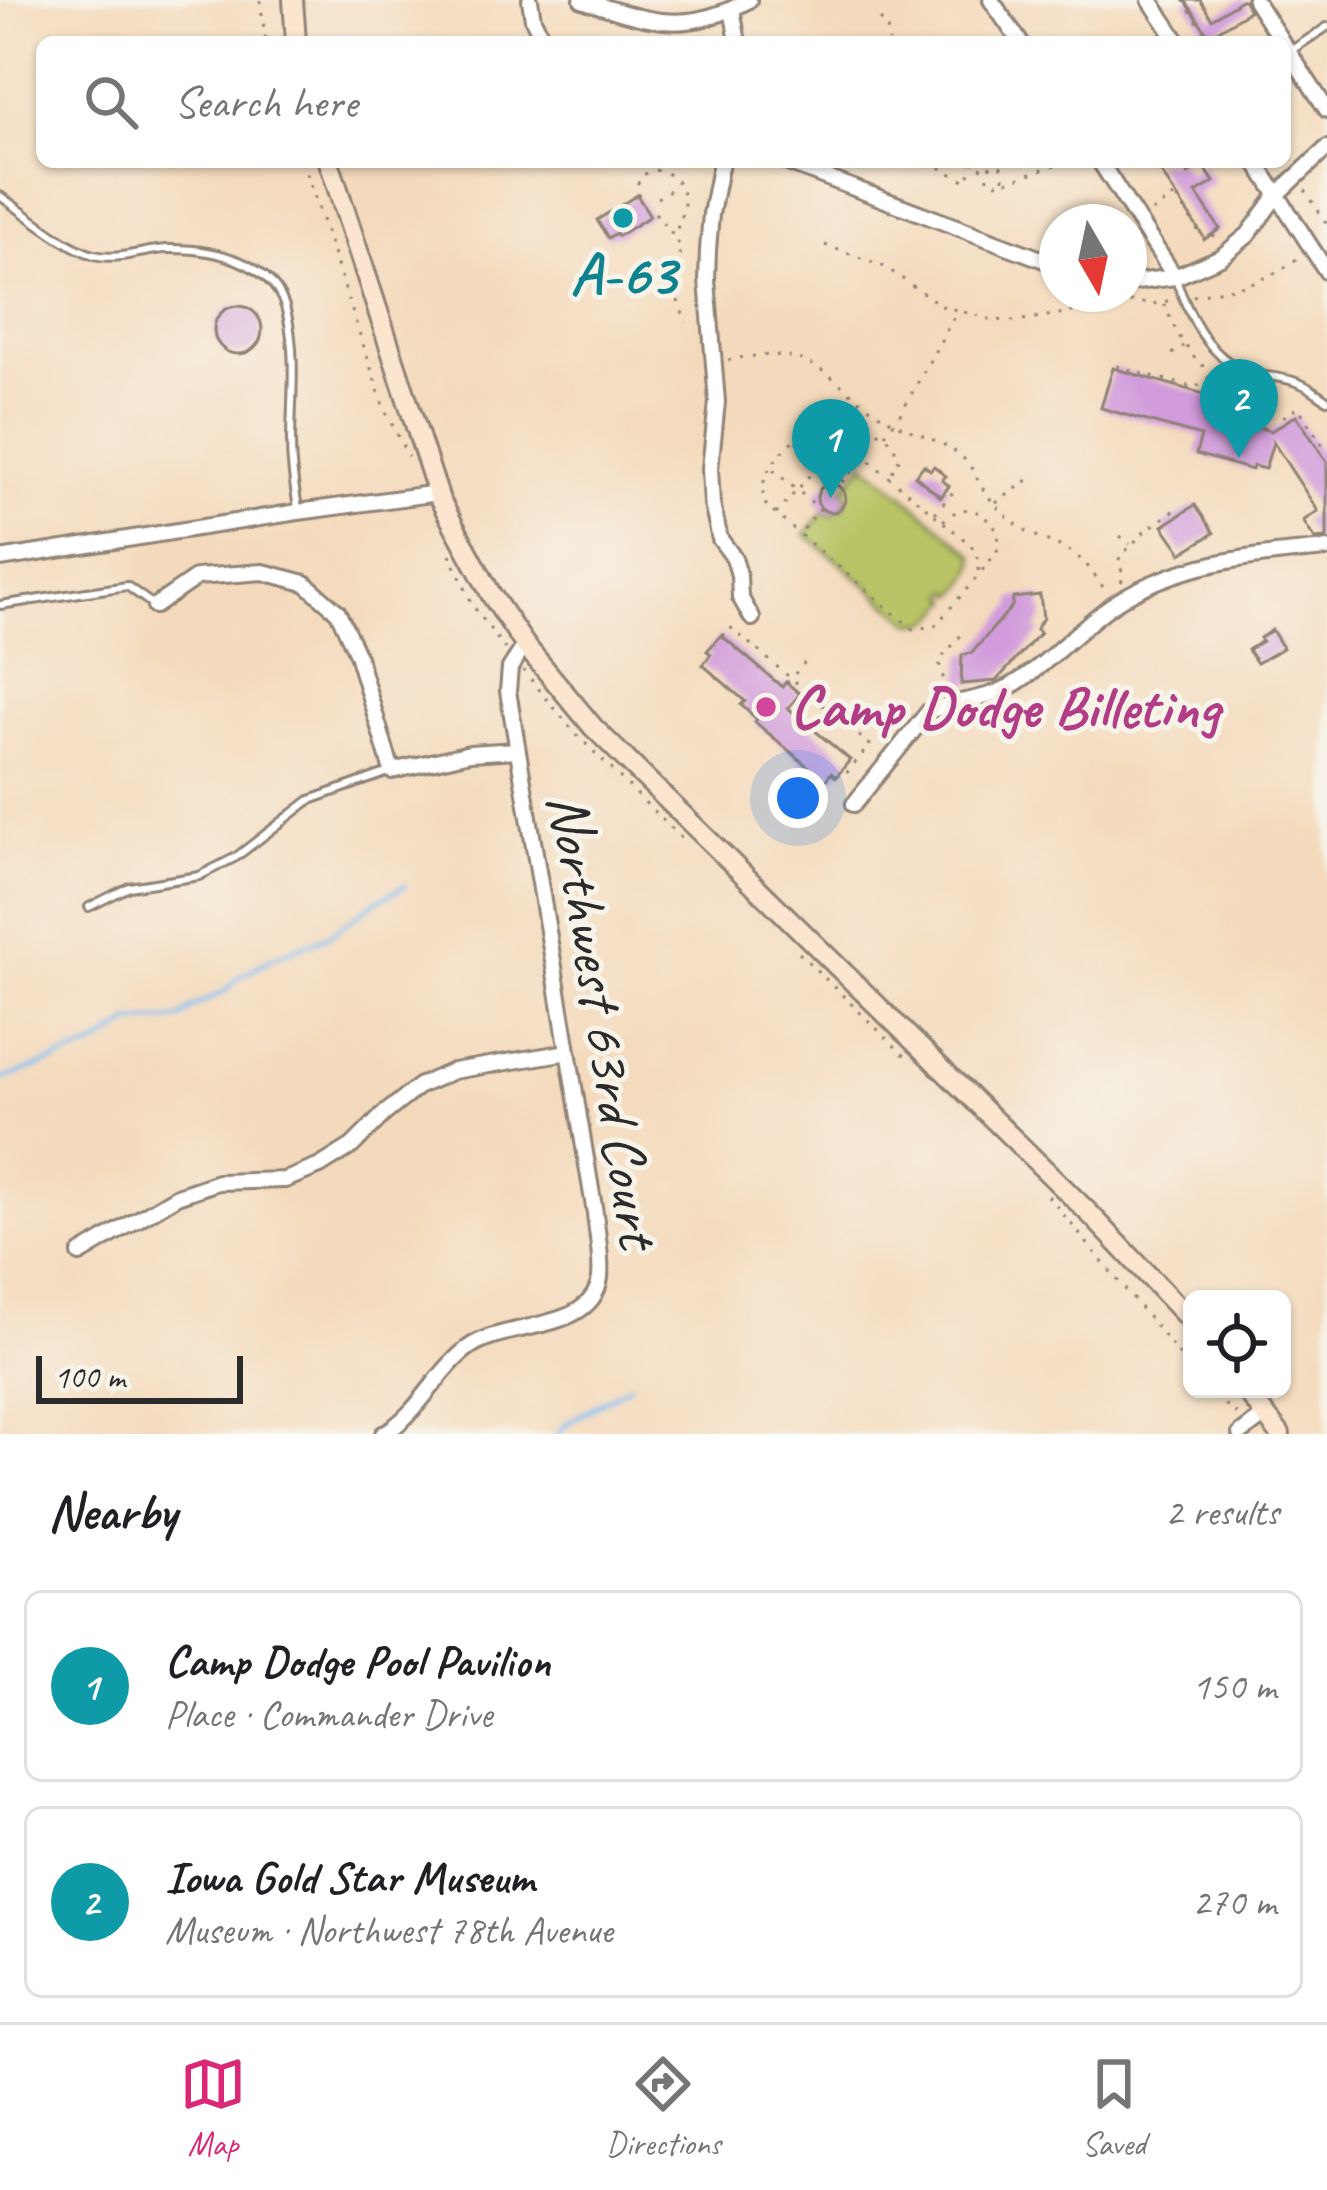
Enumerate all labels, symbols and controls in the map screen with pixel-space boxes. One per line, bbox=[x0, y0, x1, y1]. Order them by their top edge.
search box bbox=[36, 36, 1291, 168]
icon: search bbox=[78, 69, 144, 135]
text: Search here bbox=[174, 74, 357, 131]
north arrow bbox=[1039, 204, 1147, 312]
marker: A-63 bbox=[610, 205, 636, 231]
place label: A-63 bbox=[570, 236, 681, 312]
pin: 2 bbox=[1200, 359, 1278, 458]
pin: 1 bbox=[792, 399, 870, 498]
place label: Camp Dodge Billeting bbox=[790, 669, 1224, 745]
marker: Camp Dodge Billeting bbox=[753, 694, 779, 720]
your location bbox=[768, 768, 828, 828]
street label: Northwest 63rd Court bbox=[531, 788, 678, 1257]
map controls bbox=[1183, 1290, 1291, 1398]
button: locate bbox=[1183, 1290, 1291, 1398]
scale bar bbox=[36, 1350, 243, 1403]
text: 100 m bbox=[54, 1356, 125, 1398]
text: Nearby bbox=[48, 1480, 176, 1544]
text: 2 results bbox=[1165, 1488, 1279, 1537]
text: Camp Dodge Pool Pavilion bbox=[165, 1633, 550, 1690]
text: 1 bbox=[81, 1662, 99, 1711]
text: 150 m bbox=[1192, 1662, 1276, 1711]
text: Place · Commander Drive bbox=[165, 1690, 492, 1739]
text: Iowa Gold Star Museum bbox=[165, 1849, 534, 1906]
text: 2 bbox=[81, 1878, 99, 1927]
text: 270 m bbox=[1192, 1878, 1276, 1927]
text: Museum · Northwest 78th Avenue bbox=[165, 1906, 613, 1955]
tab: Map bbox=[180, 2051, 246, 2165]
tab: Directions bbox=[606, 2051, 721, 2165]
tab: Saved bbox=[1081, 2051, 1147, 2165]

